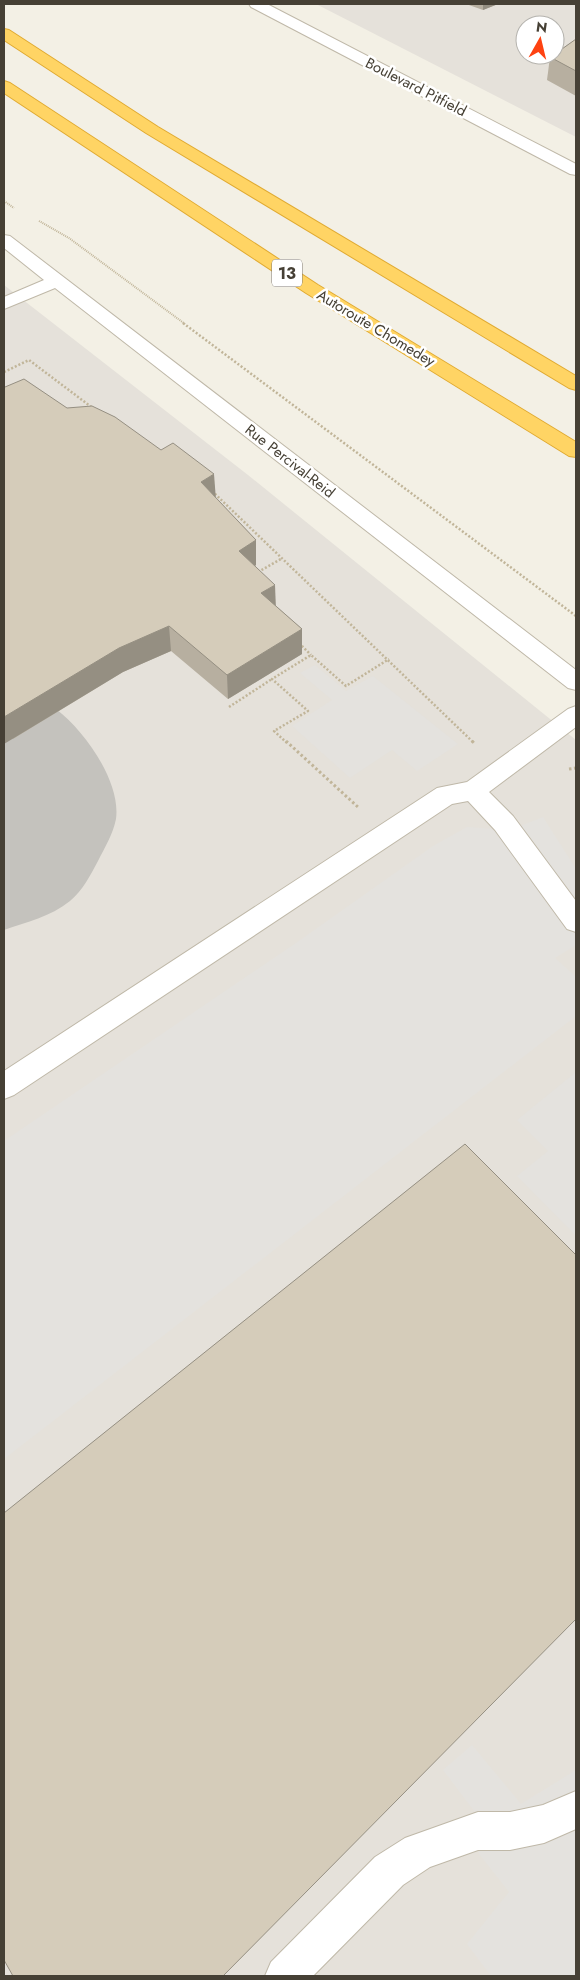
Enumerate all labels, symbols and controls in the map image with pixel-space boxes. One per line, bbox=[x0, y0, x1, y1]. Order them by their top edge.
north arrow bbox=[515, 15, 565, 65]
text: N bbox=[535, 16, 549, 38]
street label: Boulevard Pitfield bbox=[362, 52, 470, 122]
road number: 13 bbox=[272, 260, 302, 286]
street label: Autoroute Chomedey bbox=[313, 284, 440, 372]
street label: Rue Percival-Reid bbox=[240, 419, 340, 503]

